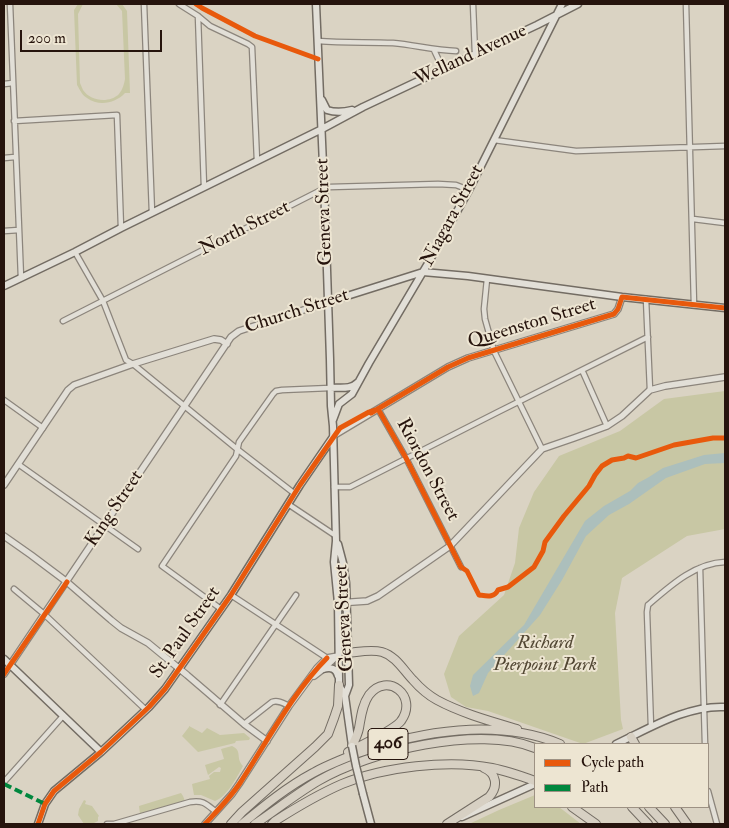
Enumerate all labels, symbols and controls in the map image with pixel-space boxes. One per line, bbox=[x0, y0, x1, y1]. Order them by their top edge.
scale bar bbox=[22, 20, 165, 52]
street label: Welland Avenue bbox=[411, 20, 531, 92]
text: 200 m bbox=[28, 29, 66, 48]
street label: Geneva Street bbox=[312, 158, 338, 266]
street label: Niagara Street bbox=[417, 161, 489, 271]
street label: North Street bbox=[196, 196, 294, 262]
street label: Church Street bbox=[242, 284, 352, 340]
street label: Queenston Street bbox=[465, 294, 599, 354]
street label: Riordon Street bbox=[390, 415, 464, 525]
street label: King Street bbox=[81, 466, 149, 552]
street label: Geneva Street bbox=[331, 564, 359, 672]
street label: St. Paul Street bbox=[146, 582, 226, 684]
park label: Richard Pierpoint Park bbox=[493, 633, 597, 677]
road number: 406 bbox=[368, 729, 408, 760]
legend bbox=[534, 743, 709, 808]
text: Cycle path bbox=[581, 753, 644, 772]
text: Path bbox=[581, 778, 608, 797]

